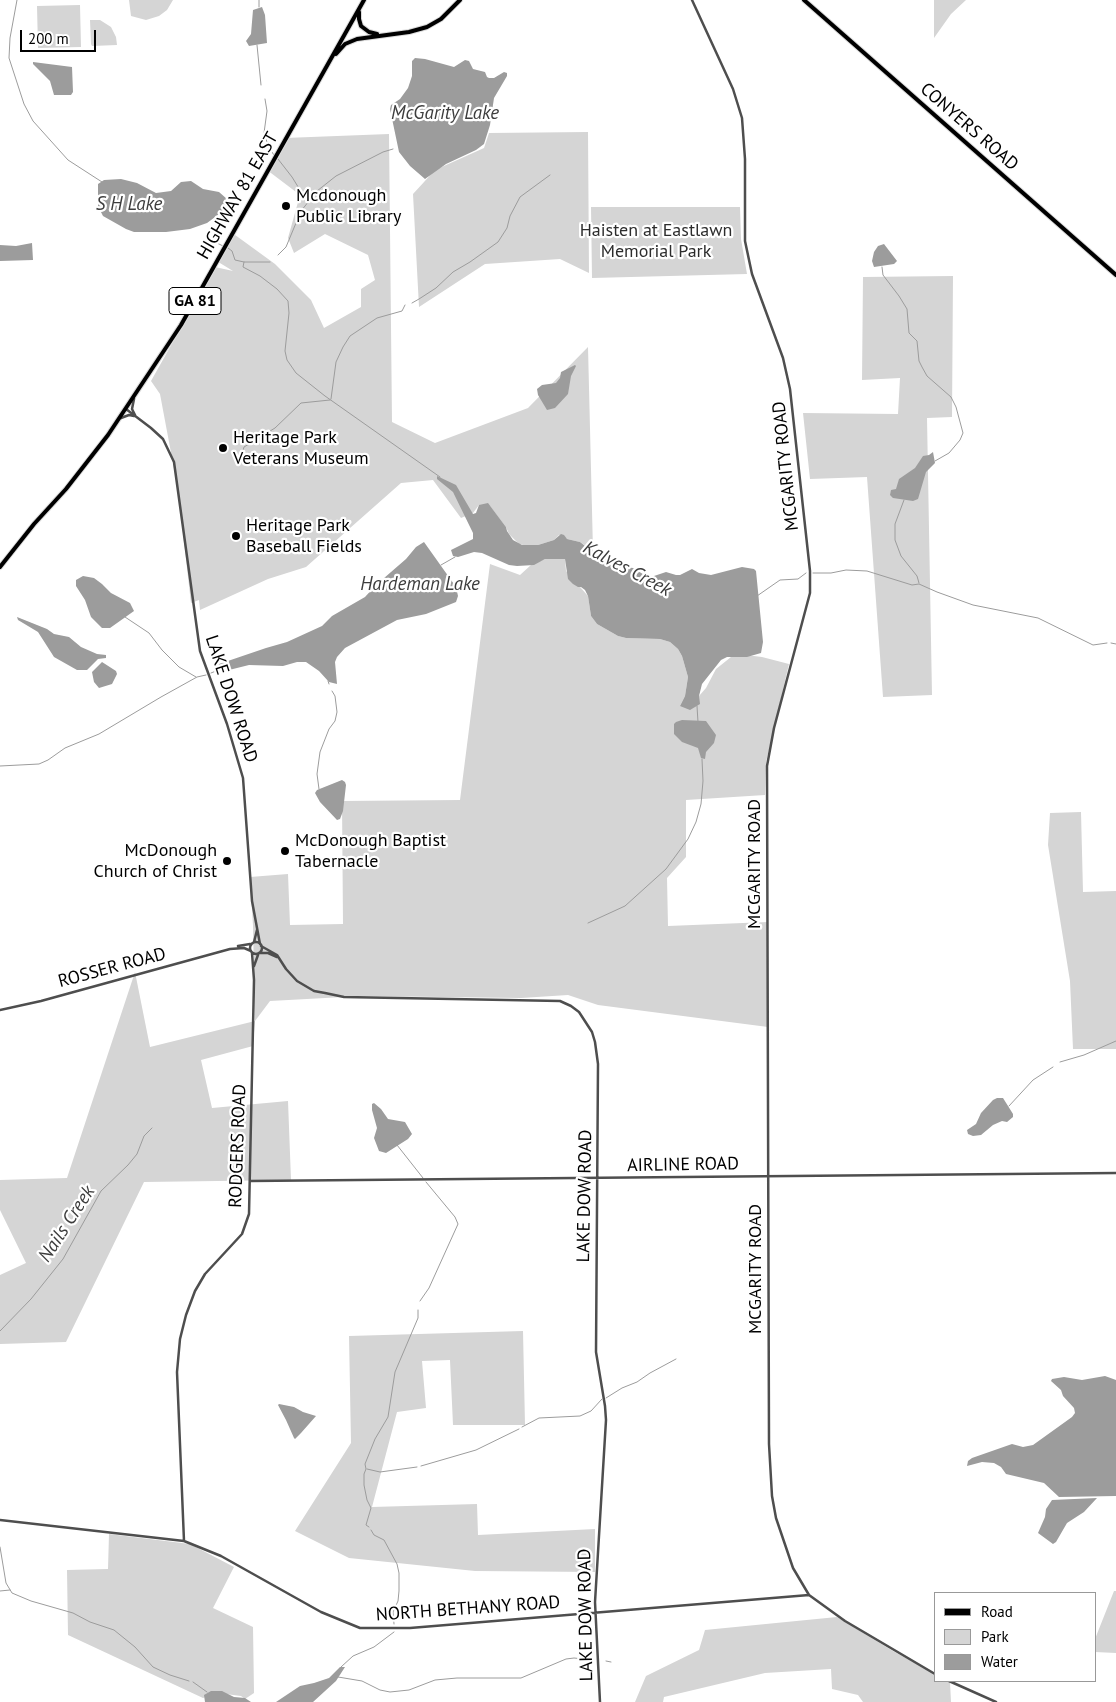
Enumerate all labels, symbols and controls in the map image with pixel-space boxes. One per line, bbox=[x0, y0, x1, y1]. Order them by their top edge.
scale bar bbox=[22, 20, 99, 52]
text: 200 m bbox=[28, 29, 69, 48]
street label: CONYERS ROAD bbox=[915, 78, 1023, 176]
water label: McGarity Lake bbox=[391, 103, 499, 125]
street label: HIGHWAY 81 EAST bbox=[193, 129, 283, 263]
place label: Mcdonough Public Library bbox=[296, 185, 401, 228]
water label: S H Lake bbox=[96, 194, 162, 216]
marker: Mcdonough Public Library bbox=[280, 200, 292, 212]
park label: Haisten at Eastlawn Memorial Park bbox=[580, 220, 732, 262]
road number: GA 81 bbox=[169, 288, 221, 314]
street label: MCGARITY ROAD bbox=[768, 400, 804, 532]
place label: Heritage Park Veterans Museum bbox=[233, 427, 369, 469]
marker: Heritage Park Veterans Museum bbox=[217, 442, 229, 454]
place label: Heritage Park Baseball Fields bbox=[246, 515, 362, 558]
marker: Heritage Park Baseball Fields bbox=[230, 530, 242, 542]
water label: Kalves Creek bbox=[579, 536, 675, 602]
water label: Hardeman Lake bbox=[360, 574, 480, 596]
street label: LAKE DOW ROAD bbox=[200, 632, 262, 766]
street label: MCGARITY ROAD bbox=[744, 799, 766, 929]
place label: McDonough Baptist Tabernacle bbox=[295, 830, 446, 872]
place label: McDonough Church of Christ bbox=[94, 840, 217, 882]
marker: McDonough Baptist Tabernacle bbox=[279, 845, 291, 857]
marker: McDonough Church of Christ bbox=[221, 855, 233, 867]
street label: ROSSER ROAD bbox=[56, 943, 168, 993]
street label: RODGERS ROAD bbox=[225, 1084, 251, 1208]
street label: LAKE DOW ROAD bbox=[573, 1129, 597, 1263]
street label: AIRLINE ROAD bbox=[627, 1153, 739, 1177]
water label: Nails Creek bbox=[34, 1182, 100, 1266]
street label: MCGARITY ROAD bbox=[745, 1204, 767, 1334]
street label: LAKE DOW ROAD bbox=[574, 1548, 598, 1682]
street label: NORTH BETHANY ROAD bbox=[375, 1592, 561, 1626]
legend bbox=[934, 1592, 1096, 1682]
text: Road bbox=[981, 1602, 1013, 1621]
text: Park bbox=[981, 1627, 1009, 1646]
text: Water bbox=[981, 1652, 1018, 1671]

